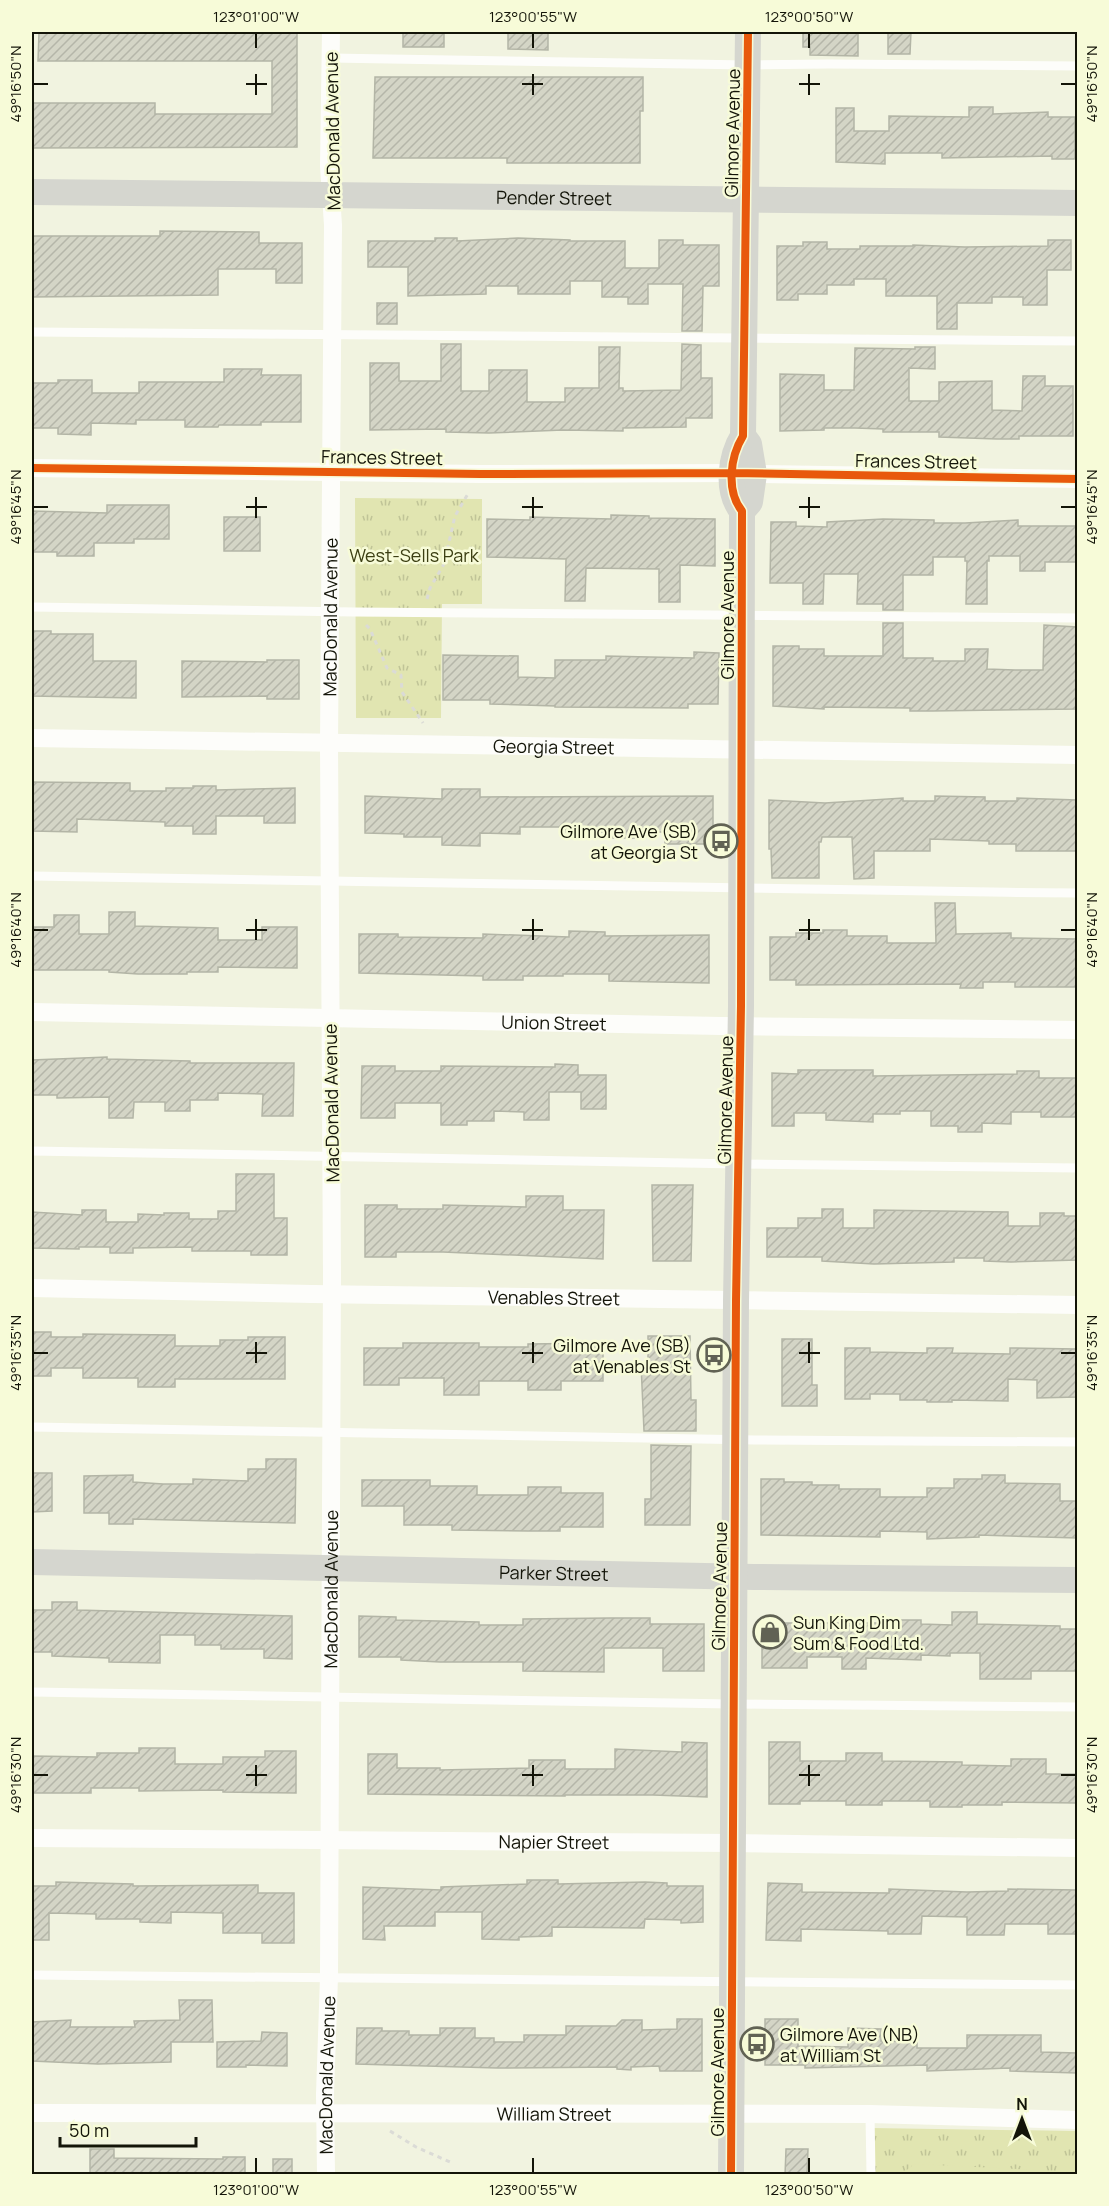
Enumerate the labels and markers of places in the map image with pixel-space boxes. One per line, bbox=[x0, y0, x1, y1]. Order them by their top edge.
place label: Gilmore Ave (SB) at Georgia St bbox=[560, 819, 698, 864]
bus stop icon: Gilmore Ave (SB) at Georgia St bbox=[703, 823, 739, 859]
place label: Gilmore Ave (SB) at Venables St bbox=[553, 1333, 691, 1378]
bus stop icon: Gilmore Ave (SB) at Venables St bbox=[696, 1337, 732, 1373]
place label: Sun King Dim Sum & Food Ltd. bbox=[793, 1610, 924, 1655]
shop icon: Sun King Dim Sum & Food Ltd. bbox=[752, 1614, 788, 1650]
place label: Gilmore Ave (NB) at William St bbox=[780, 2022, 920, 2067]
bus stop icon: Gilmore Ave (NB) at William St bbox=[739, 2026, 775, 2062]

